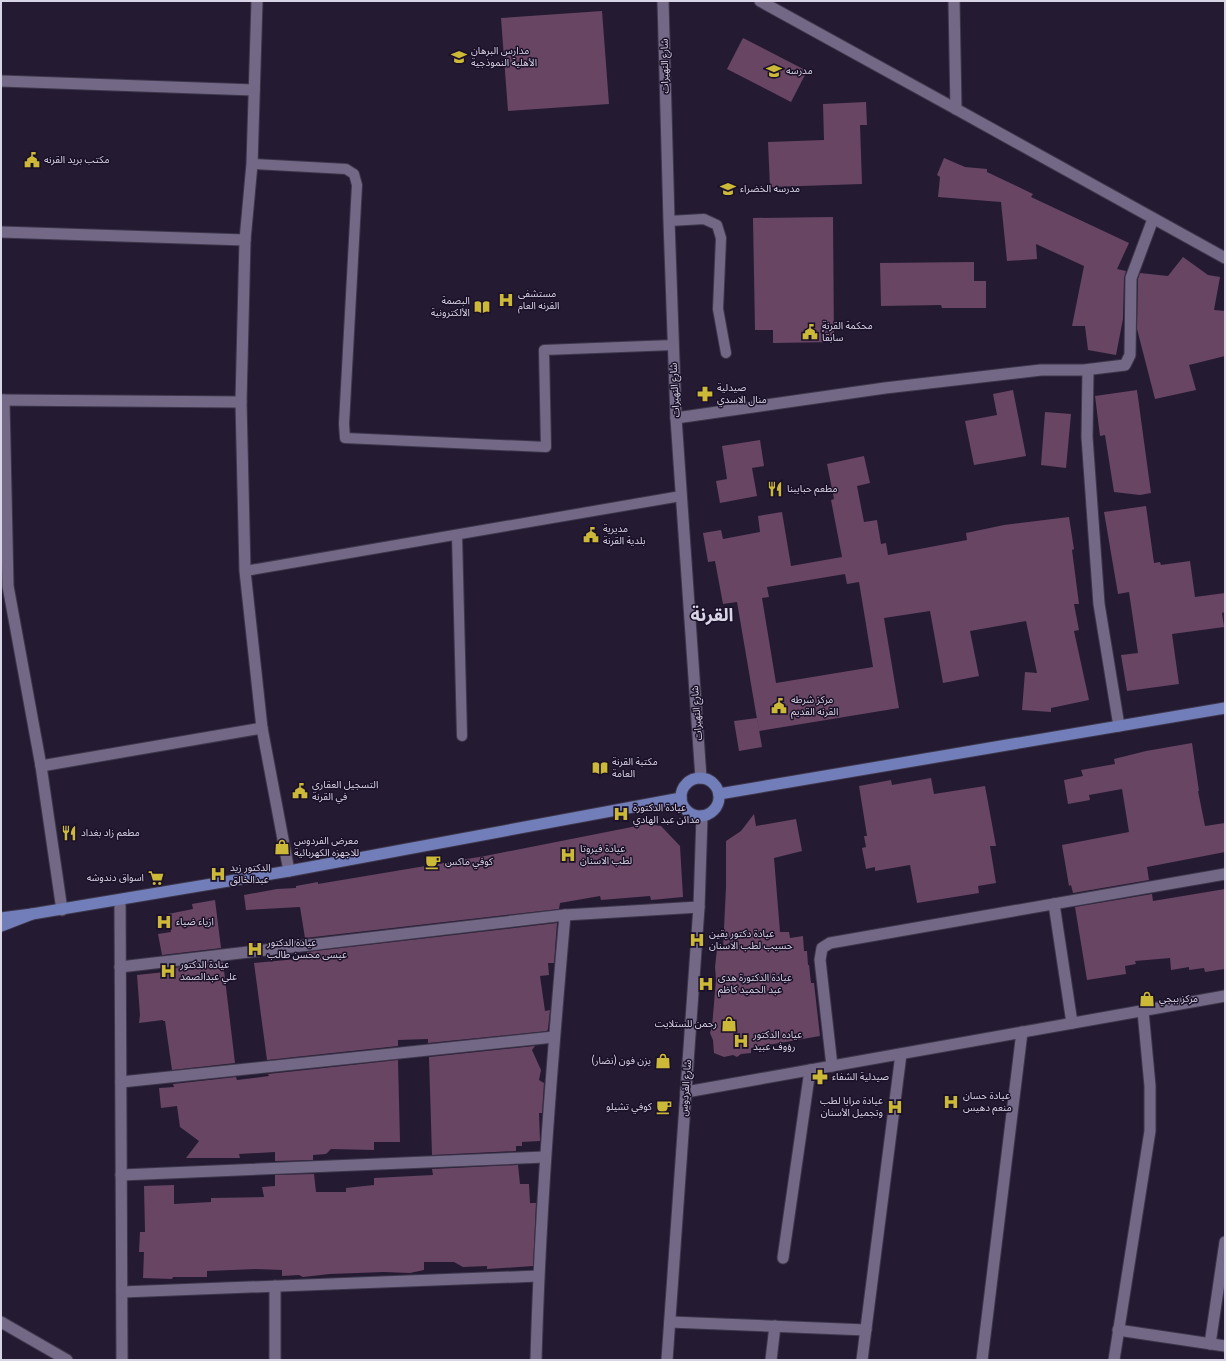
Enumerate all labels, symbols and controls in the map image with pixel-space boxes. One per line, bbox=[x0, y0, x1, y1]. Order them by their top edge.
street label: شارع النهيرات bbox=[659, 38, 672, 94]
place label: مدارس البرهان الأهلية النموذجية bbox=[471, 45, 537, 69]
school or university icon: مدارس البرهان الأهلية النموذجية bbox=[450, 48, 468, 66]
school or university icon: مدرسه bbox=[765, 62, 783, 80]
place label: مدرسه bbox=[786, 65, 813, 77]
public building icon: مكتب بريد القرنه bbox=[23, 151, 41, 169]
place label: مكتب بريد القرنه bbox=[44, 154, 110, 166]
school or university icon: مدرسه الخضراء bbox=[719, 180, 737, 198]
place label: مدرسه الخضراء bbox=[740, 183, 800, 195]
place label: مستشفى القرنه العام bbox=[518, 288, 559, 314]
hospital icon: مستشفى القرنه العام bbox=[497, 291, 515, 309]
place label: البصمة الألكترونية bbox=[431, 295, 470, 319]
library icon: البصمة الألكترونية bbox=[473, 298, 491, 316]
place label: محكمة القرنة سابقاً bbox=[822, 320, 873, 344]
public building icon: محكمة القرنة سابقاً bbox=[801, 323, 819, 341]
street label: شارع النهيرات bbox=[668, 362, 683, 418]
place label: صيدلية منال الاسدي bbox=[717, 382, 767, 407]
pharmacy icon: صيدلية منال الاسدي bbox=[696, 385, 714, 403]
restaurant icon: مطعم حبايبنا bbox=[766, 480, 784, 498]
place label: مطعم حبايبنا bbox=[787, 483, 838, 496]
place label: مديرية بلدية القرنة bbox=[603, 523, 646, 547]
public building icon: مديرية بلدية القرنة bbox=[582, 526, 600, 544]
district label: القرنة bbox=[690, 604, 734, 626]
street label: شارع النهيرات bbox=[689, 685, 706, 741]
place label: مركز شرطه القرنه القديم bbox=[791, 694, 838, 719]
public building icon: مركز شرطه القرنه القديم bbox=[770, 697, 788, 715]
place label: مكتبة القرنة العامة bbox=[612, 756, 658, 780]
library icon: مكتبة القرنة العامة bbox=[591, 759, 609, 777]
place label: التسجيل العقاري في القرنة bbox=[312, 779, 378, 804]
public building icon: التسجيل العقاري في القرنة bbox=[291, 782, 309, 800]
place label: عيادة الدكتورة مدائن عبد الهادي bbox=[633, 802, 700, 827]
hospital icon: عيادة الدكتورة مدائن عبد الهادي bbox=[612, 805, 630, 823]
restaurant icon: مطعم زاد بغداد bbox=[60, 824, 78, 842]
place label: مطعم زاد بغداد bbox=[81, 827, 140, 840]
place label: معرض الفردوس للاجهزه الكهربائية bbox=[294, 835, 360, 859]
shop icon: معرض الفردوس للاجهزه الكهربائية bbox=[273, 838, 291, 856]
place label: عيادة فيروتا لطب الاسنان bbox=[580, 843, 633, 867]
hospital icon: عيادة فيروتا لطب الاسنان bbox=[559, 846, 577, 864]
cafe icon: كوفي ماكس bbox=[424, 853, 442, 871]
place label: كوفي ماكس bbox=[445, 856, 494, 869]
place label: الدكتور زيد عبدالخالق bbox=[230, 862, 271, 886]
hospital icon: الدكتور زيد عبدالخالق bbox=[209, 865, 227, 883]
supermarket icon: اسواق دندوشه bbox=[147, 869, 165, 887]
place label: اسواق دندوشه bbox=[87, 872, 144, 884]
hospital icon: ازياء ضياء bbox=[155, 913, 173, 931]
place label: ازياء ضياء bbox=[176, 916, 214, 928]
place label: عيادة دكتور يقين حسيب لطب الاسنان bbox=[709, 928, 793, 952]
hospital icon: عيادة دكتور يقين حسيب لطب الاسنان bbox=[688, 931, 706, 949]
place label: عيادة الدكتور عيسى محسن طالب bbox=[266, 937, 347, 961]
hospital icon: عيادة الدكتور عيسى محسن طالب bbox=[246, 940, 264, 958]
place label: عيادة الدكتور علي عبدالصمد bbox=[179, 959, 237, 984]
hospital icon: عيادة الدكتور علي عبدالصمد bbox=[159, 962, 177, 980]
place label: عيادة الدكتورة هدى عبد الحميد كاظم bbox=[718, 972, 792, 997]
hospital icon: عيادة الدكتورة هدى عبد الحميد كاظم bbox=[697, 975, 715, 993]
shop icon: مركز ببجي bbox=[1138, 990, 1156, 1008]
place label: مركز ببجي bbox=[1159, 993, 1198, 1006]
shop icon: رحمن للستلايت bbox=[720, 1015, 738, 1033]
place label: رحمن للستلايت bbox=[655, 1018, 717, 1030]
place label: عياده الدكتور رؤوف عبيد bbox=[752, 1029, 802, 1053]
hospital icon: عياده الدكتور رؤوف عبيد bbox=[732, 1032, 750, 1050]
shop icon: يزن فون (نضار) bbox=[654, 1052, 672, 1070]
place label: يزن فون (نضار) bbox=[592, 1054, 651, 1067]
street label: شارع الفردوس bbox=[678, 1059, 695, 1117]
pharmacy icon: صيدلية الشفاء bbox=[811, 1068, 829, 1086]
place label: صيدلية الشفاء bbox=[832, 1071, 889, 1083]
place label: عيادة حسان منعم دهيس bbox=[963, 1090, 1012, 1115]
hospital icon: عيادة حسان منعم دهيس bbox=[942, 1093, 960, 1111]
place label: عيادة مرايا لطب وتجميل الأسنان bbox=[820, 1095, 883, 1119]
cafe icon: كوفي تشيلو bbox=[655, 1098, 673, 1116]
hospital icon: عيادة مرايا لطب وتجميل الأسنان bbox=[886, 1098, 904, 1116]
place label: كوفي تشيلو bbox=[606, 1101, 653, 1114]

